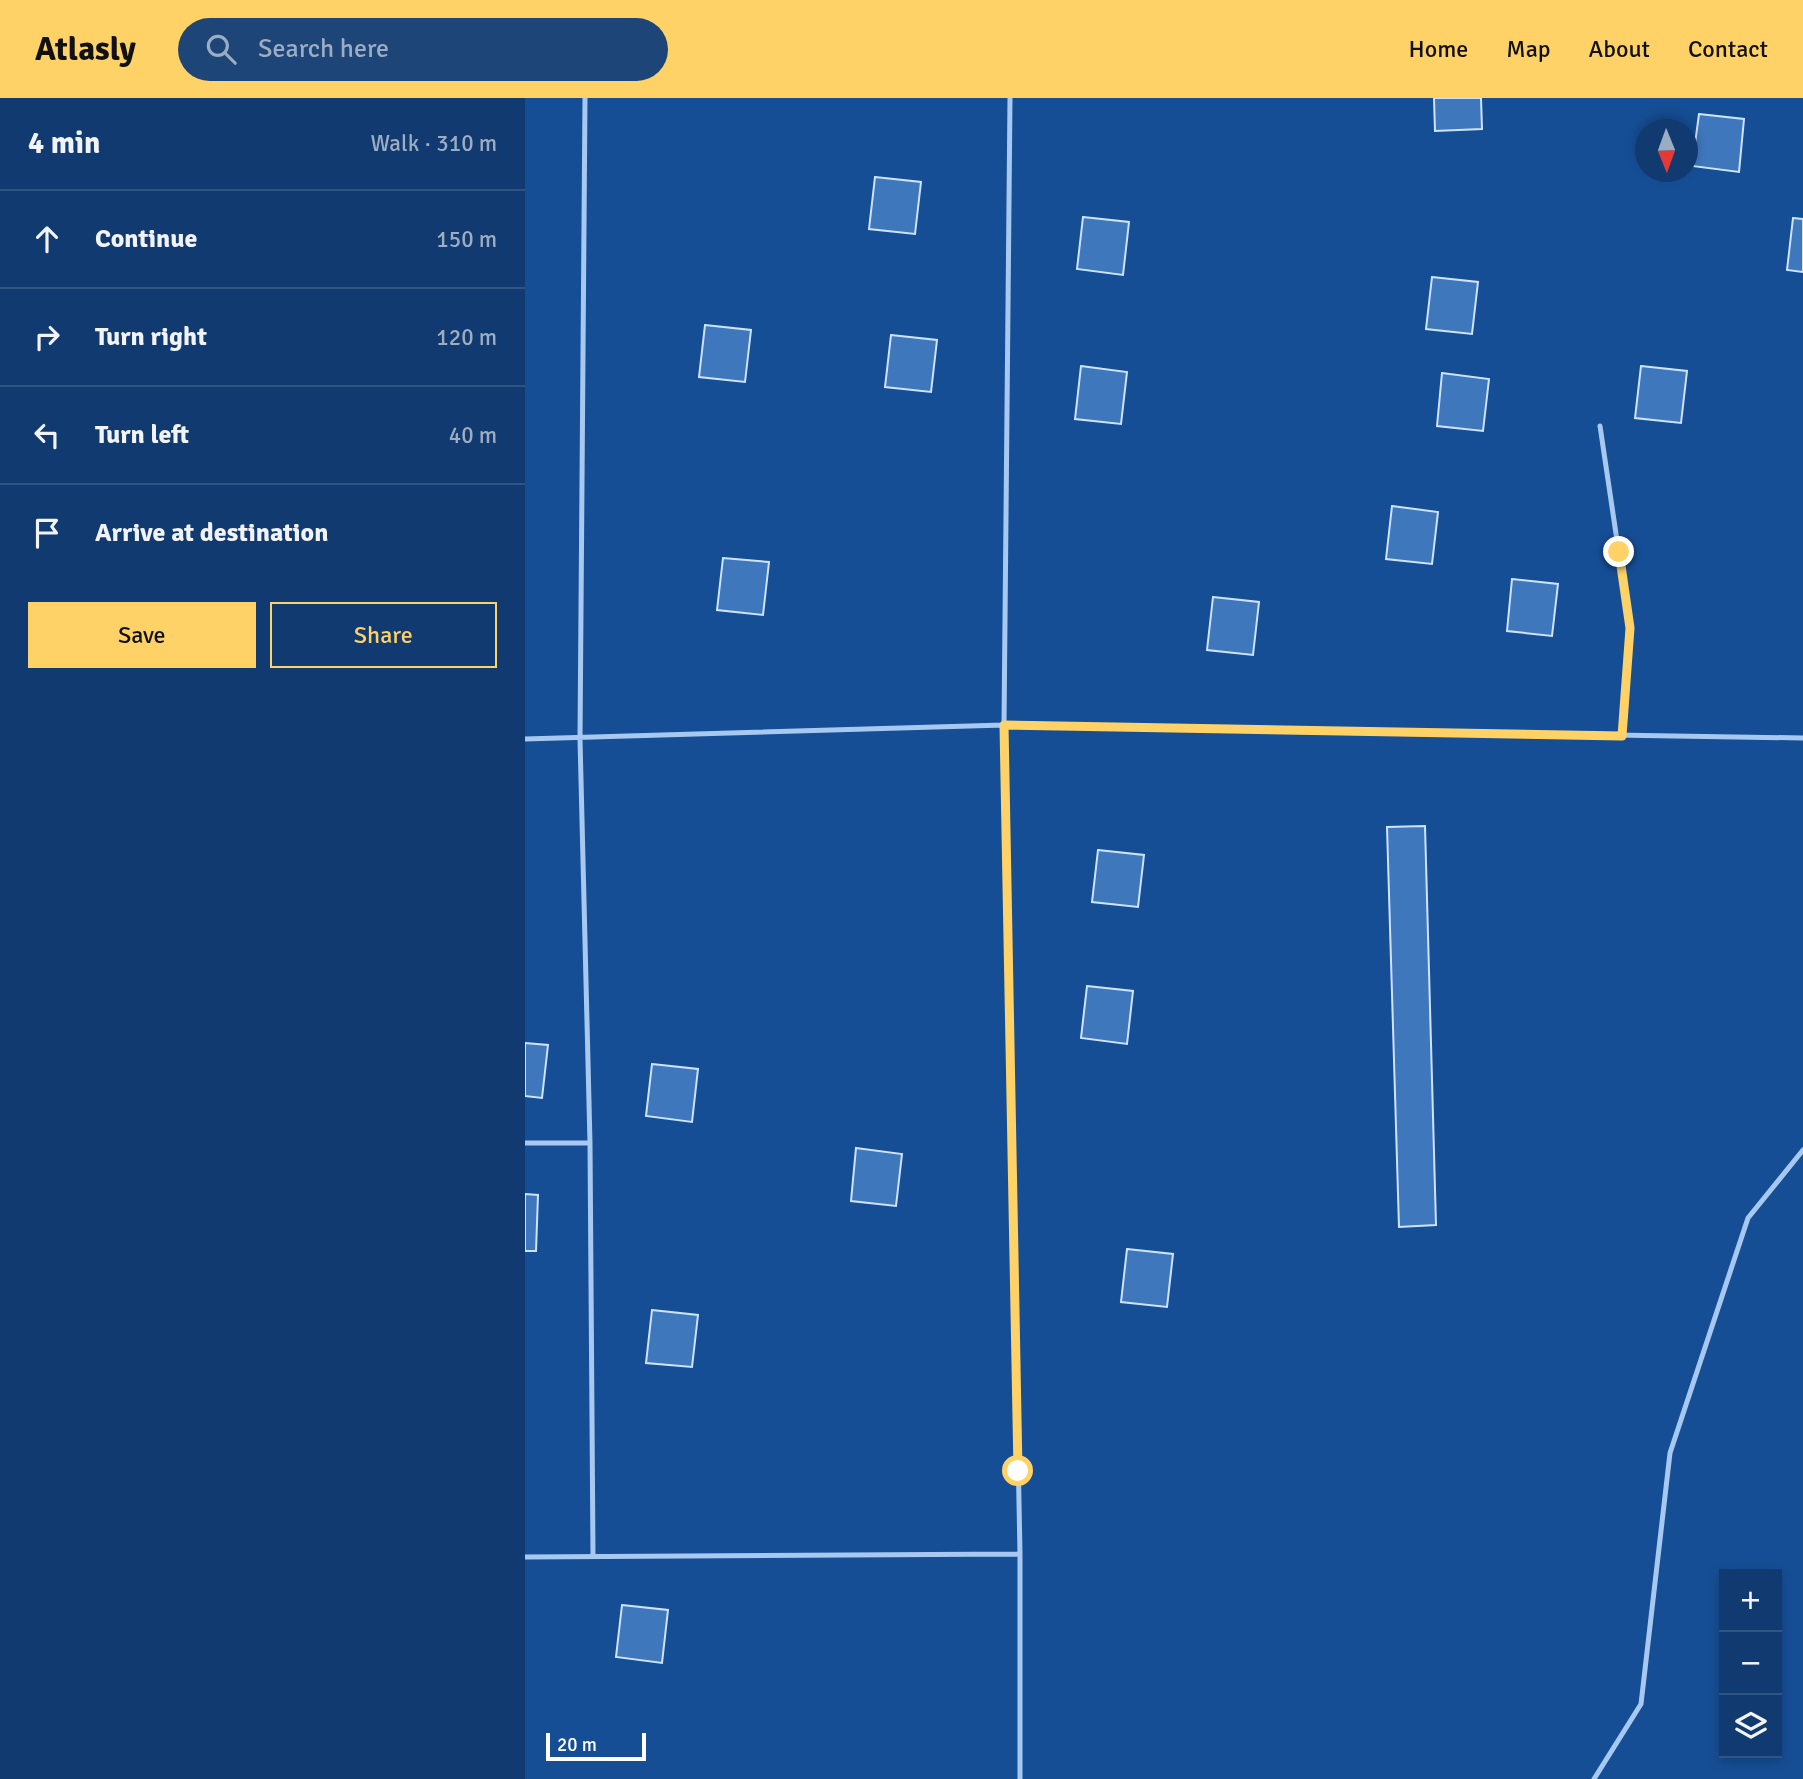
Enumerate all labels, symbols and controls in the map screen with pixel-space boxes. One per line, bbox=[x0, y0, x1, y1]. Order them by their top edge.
search box bbox=[178, 18, 668, 81]
text: Atlasly bbox=[35, 29, 136, 70]
icon: search bbox=[202, 30, 240, 68]
text: Search here bbox=[258, 33, 389, 65]
text: Home bbox=[1408, 34, 1468, 64]
text: Map bbox=[1506, 34, 1551, 64]
text: About bbox=[1589, 34, 1650, 64]
text: Contact bbox=[1688, 34, 1768, 64]
north arrow bbox=[1635, 119, 1698, 182]
text: 4 min bbox=[28, 125, 100, 162]
text: Walk · 310 m bbox=[371, 129, 497, 158]
icon: ahead bbox=[28, 220, 66, 258]
text: Continue bbox=[95, 223, 197, 255]
text: 150 m bbox=[436, 225, 497, 254]
icon: right bbox=[28, 318, 66, 356]
text: Turn right bbox=[95, 321, 207, 353]
text: 120 m bbox=[436, 323, 497, 352]
icon: left bbox=[28, 416, 66, 454]
text: Turn left bbox=[95, 419, 189, 451]
text: 40 m bbox=[449, 421, 497, 450]
icon: arrive bbox=[28, 514, 66, 552]
text: Arrive at destination bbox=[95, 517, 328, 549]
route end bbox=[1603, 536, 1634, 567]
button: Save bbox=[28, 602, 256, 668]
button: Share bbox=[270, 602, 497, 668]
route start bbox=[1002, 1455, 1033, 1486]
map controls bbox=[1719, 1569, 1782, 1758]
button: + bbox=[1719, 1569, 1782, 1632]
button: − bbox=[1719, 1632, 1782, 1695]
button: layers bbox=[1719, 1695, 1782, 1758]
scale bar bbox=[546, 1730, 646, 1762]
text: 20 m bbox=[557, 1733, 597, 1757]

